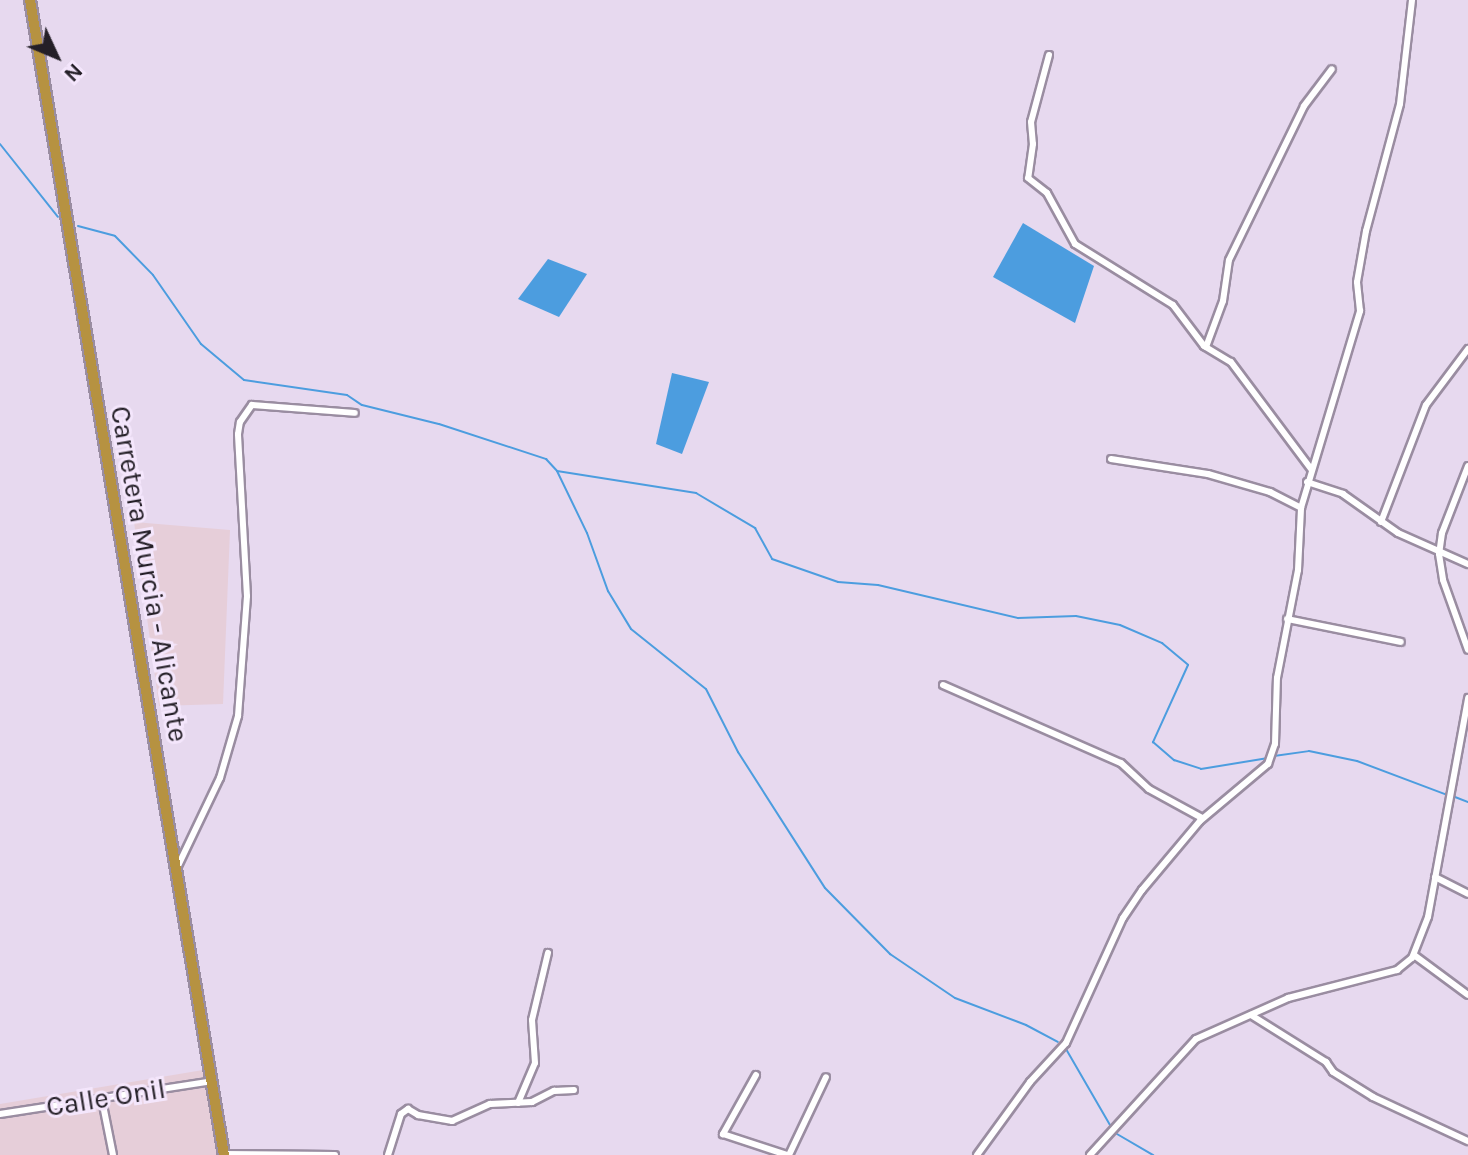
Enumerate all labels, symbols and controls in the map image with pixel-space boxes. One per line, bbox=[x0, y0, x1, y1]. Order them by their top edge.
north arrow bbox=[16, 16, 96, 96]
text: N bbox=[58, 58, 88, 87]
street label: Carretera Murcia - Alicante bbox=[103, 404, 195, 744]
street label: Calle Onil bbox=[44, 1072, 168, 1124]

